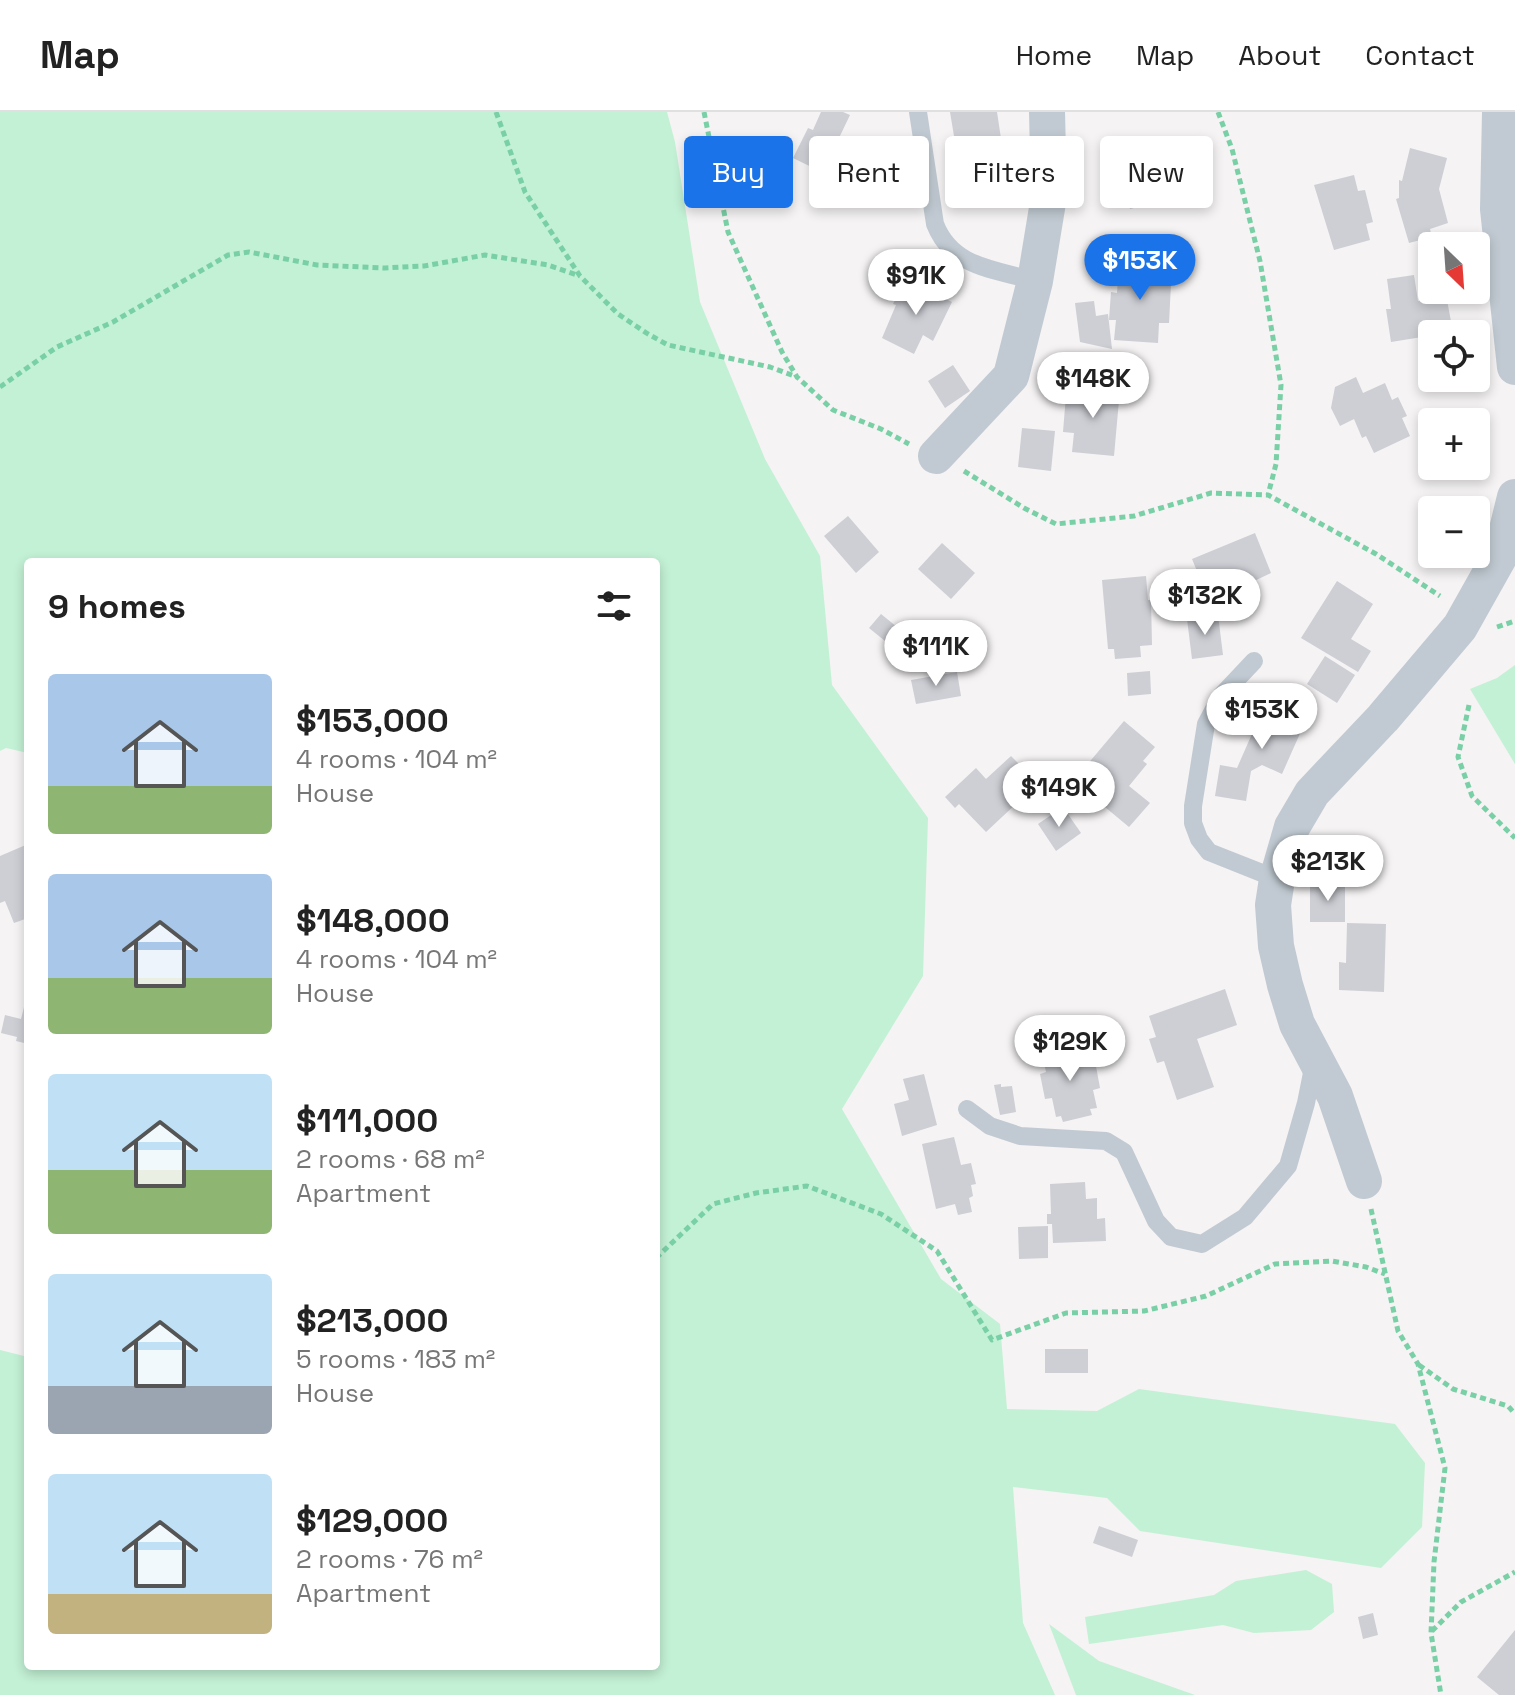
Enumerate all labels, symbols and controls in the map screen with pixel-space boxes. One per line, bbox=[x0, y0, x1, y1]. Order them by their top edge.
text: Map bbox=[40, 31, 120, 79]
text: Home bbox=[1016, 37, 1092, 73]
text: Map bbox=[1136, 37, 1194, 73]
text: About bbox=[1238, 37, 1321, 73]
text: Contact bbox=[1365, 37, 1475, 73]
chip: Buy bbox=[684, 136, 793, 208]
chip: Rent bbox=[809, 136, 929, 208]
chip: Filters bbox=[945, 136, 1084, 208]
chip: New bbox=[1100, 136, 1213, 208]
north arrow bbox=[1418, 232, 1490, 304]
map controls bbox=[1418, 232, 1490, 568]
pin: $153K bbox=[1084, 234, 1196, 302]
text: $153K bbox=[1102, 243, 1178, 277]
pin: $91K bbox=[869, 249, 963, 317]
text: $91K bbox=[886, 258, 946, 292]
button: locate bbox=[1418, 320, 1490, 392]
pin: $148K bbox=[1037, 352, 1149, 420]
text: $148K bbox=[1055, 361, 1131, 395]
button: + bbox=[1418, 408, 1490, 480]
button: − bbox=[1418, 496, 1490, 568]
pin: $132K bbox=[1149, 569, 1261, 637]
text: $132K bbox=[1167, 578, 1243, 612]
icon: filters bbox=[592, 584, 636, 628]
text: 9 homes bbox=[48, 585, 186, 628]
pin: $111K bbox=[880, 620, 992, 688]
text: $111K bbox=[902, 629, 970, 663]
pin: $153K bbox=[1206, 683, 1318, 751]
text: $153K bbox=[1224, 692, 1300, 726]
text: $153,000 bbox=[296, 699, 449, 742]
icon: home bbox=[112, 706, 208, 802]
text: 4 rooms · 104 m² bbox=[296, 742, 497, 776]
pin: $149K bbox=[1003, 761, 1115, 829]
text: $149K bbox=[1021, 770, 1097, 804]
text: House bbox=[296, 776, 374, 810]
pin: $213K bbox=[1272, 835, 1384, 903]
text: $213K bbox=[1290, 844, 1366, 878]
text: $148,000 bbox=[296, 899, 450, 942]
icon: home bbox=[112, 906, 208, 1002]
text: 4 rooms · 104 m² bbox=[296, 942, 497, 976]
text: House bbox=[296, 976, 374, 1010]
pin: $129K bbox=[1014, 1015, 1126, 1083]
text: $129K bbox=[1032, 1024, 1108, 1058]
text: $111,000 bbox=[296, 1099, 438, 1142]
icon: home bbox=[112, 1106, 208, 1202]
text: 2 rooms · 68 m² bbox=[296, 1142, 485, 1176]
text: Apartment bbox=[296, 1176, 431, 1210]
text: $213,000 bbox=[296, 1299, 449, 1342]
icon: home bbox=[112, 1306, 208, 1402]
text: 5 rooms · 183 m² bbox=[296, 1342, 495, 1376]
text: House bbox=[296, 1376, 374, 1410]
text: $129,000 bbox=[296, 1499, 448, 1542]
icon: home bbox=[112, 1506, 208, 1602]
text: 2 rooms · 76 m² bbox=[296, 1542, 483, 1576]
text: Apartment bbox=[296, 1576, 431, 1610]

